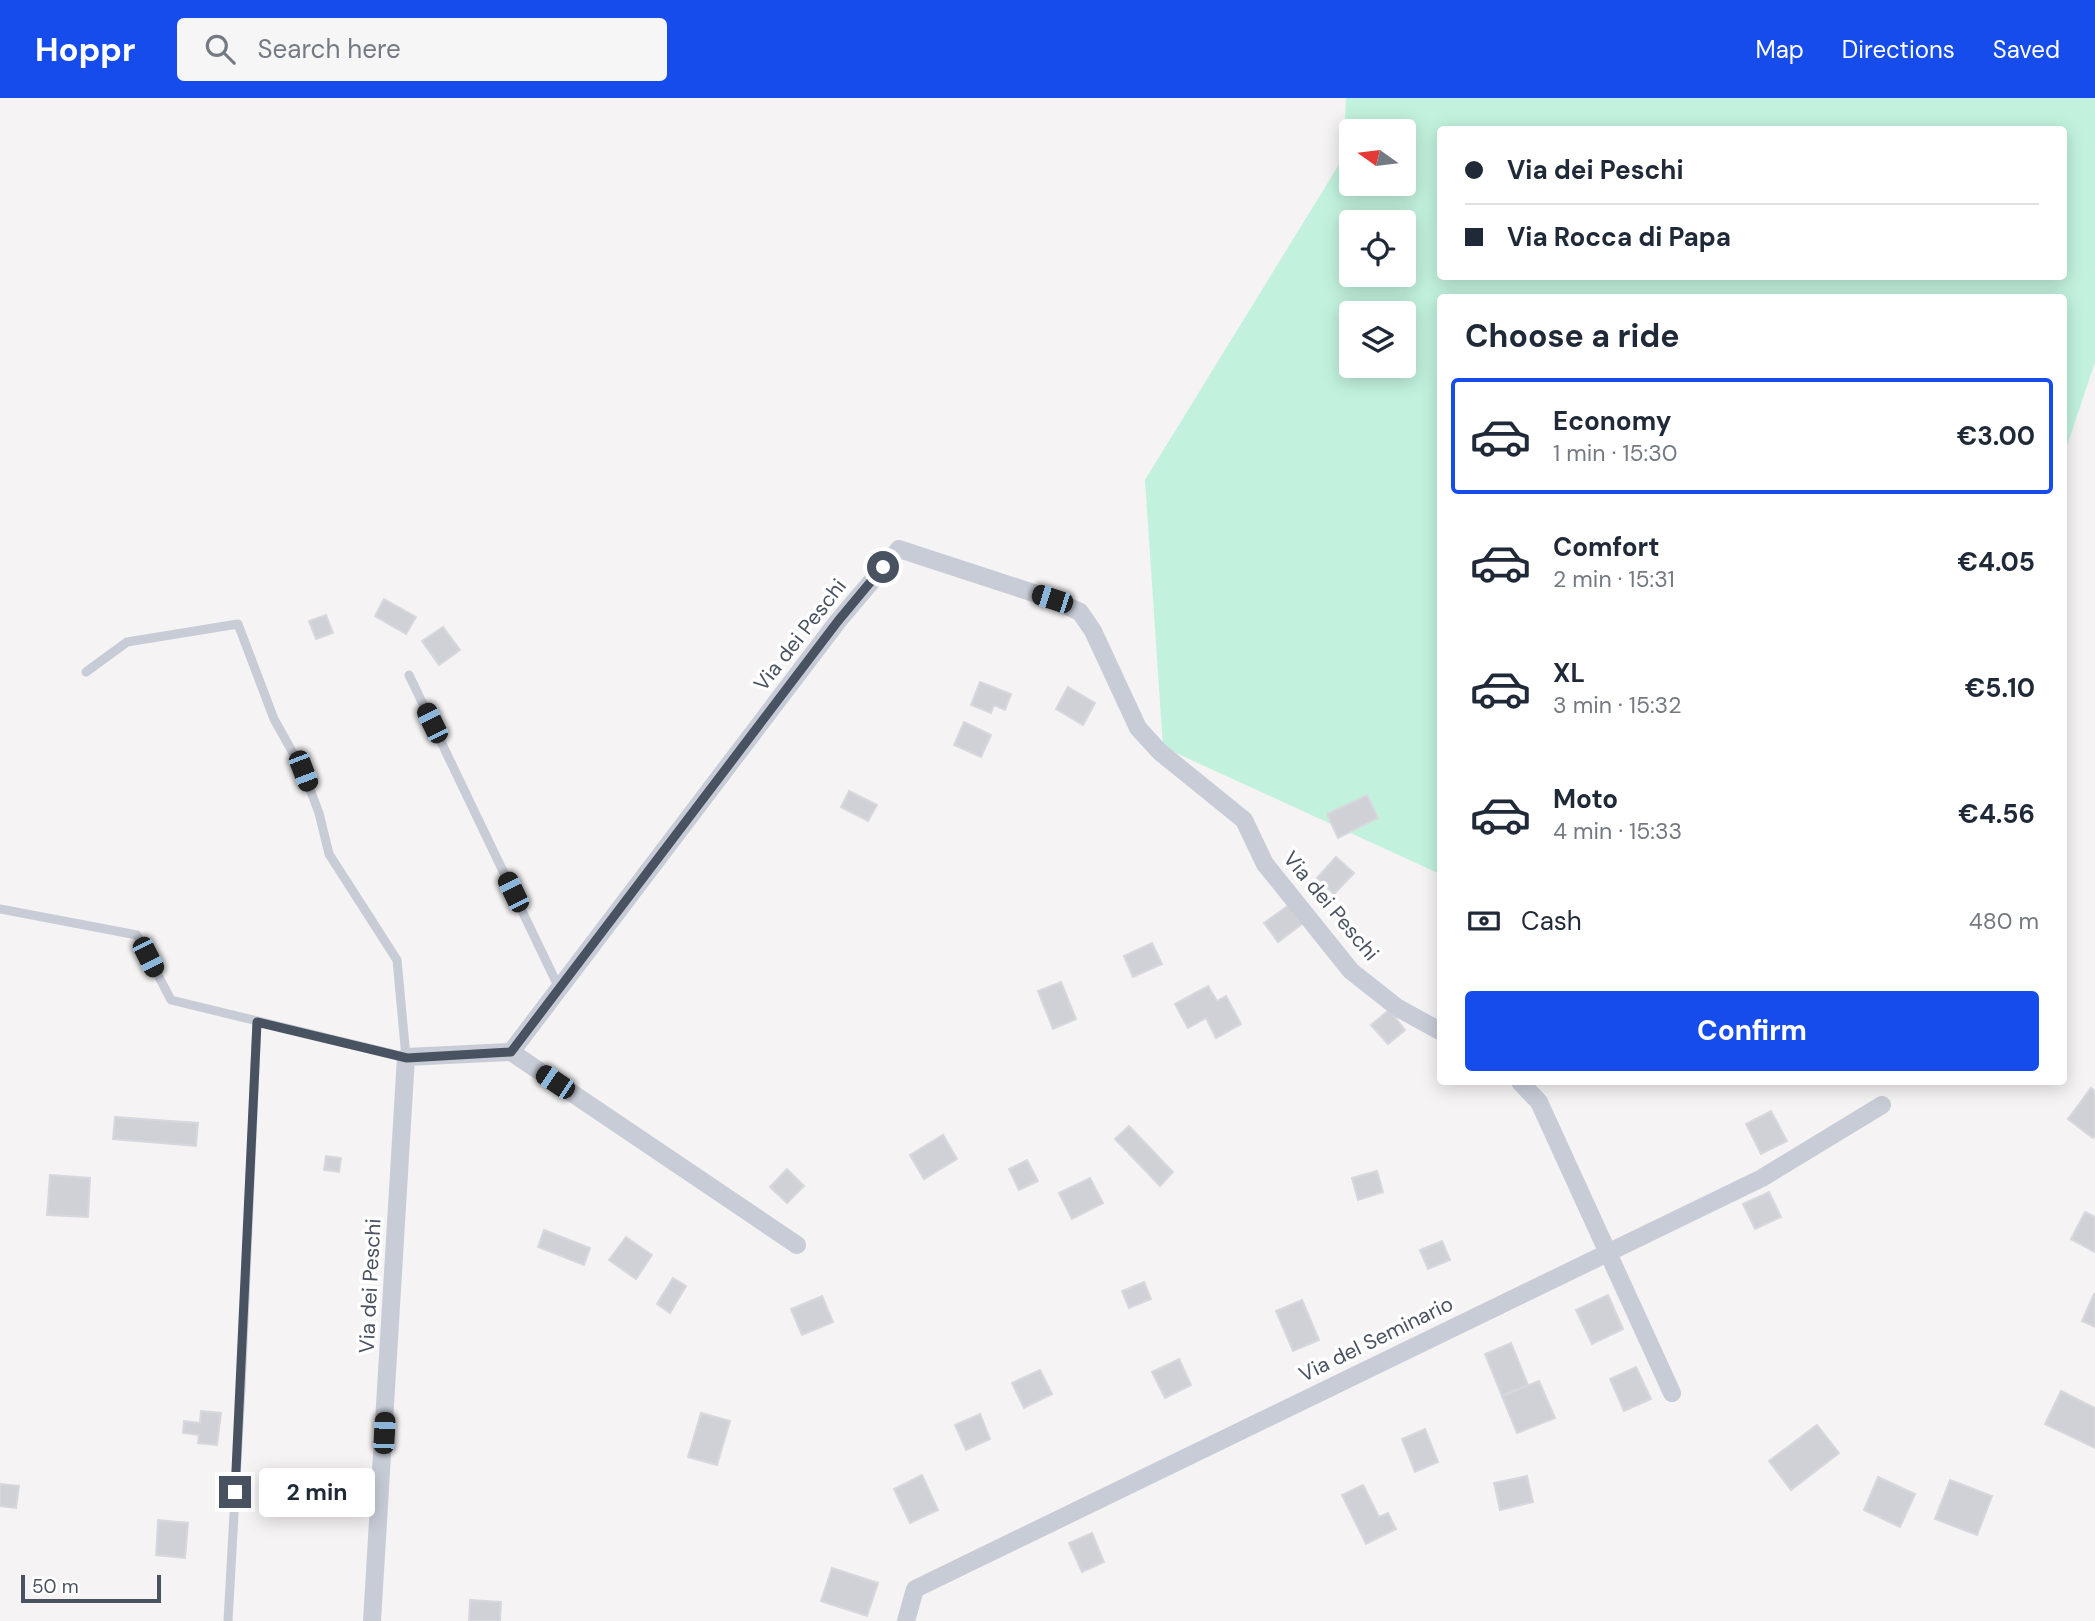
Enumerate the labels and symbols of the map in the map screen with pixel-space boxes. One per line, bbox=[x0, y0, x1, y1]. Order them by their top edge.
north arrow bbox=[1339, 119, 1416, 196]
route start bbox=[867, 551, 899, 583]
street label: Via dei Peschi bbox=[747, 573, 853, 697]
car bbox=[1029, 583, 1076, 615]
car bbox=[414, 700, 451, 746]
car bbox=[286, 748, 321, 794]
street label: Via dei Peschi bbox=[1277, 845, 1385, 967]
car bbox=[495, 869, 532, 915]
car bbox=[130, 934, 167, 980]
car bbox=[532, 1062, 579, 1102]
street label: Via dei Peschi bbox=[352, 1218, 388, 1354]
street label: Via del Seminario bbox=[1294, 1290, 1458, 1388]
car bbox=[373, 1411, 396, 1455]
callout: 2 min bbox=[260, 1468, 375, 1516]
route end bbox=[219, 1476, 251, 1508]
scale bar bbox=[21, 1572, 161, 1604]

